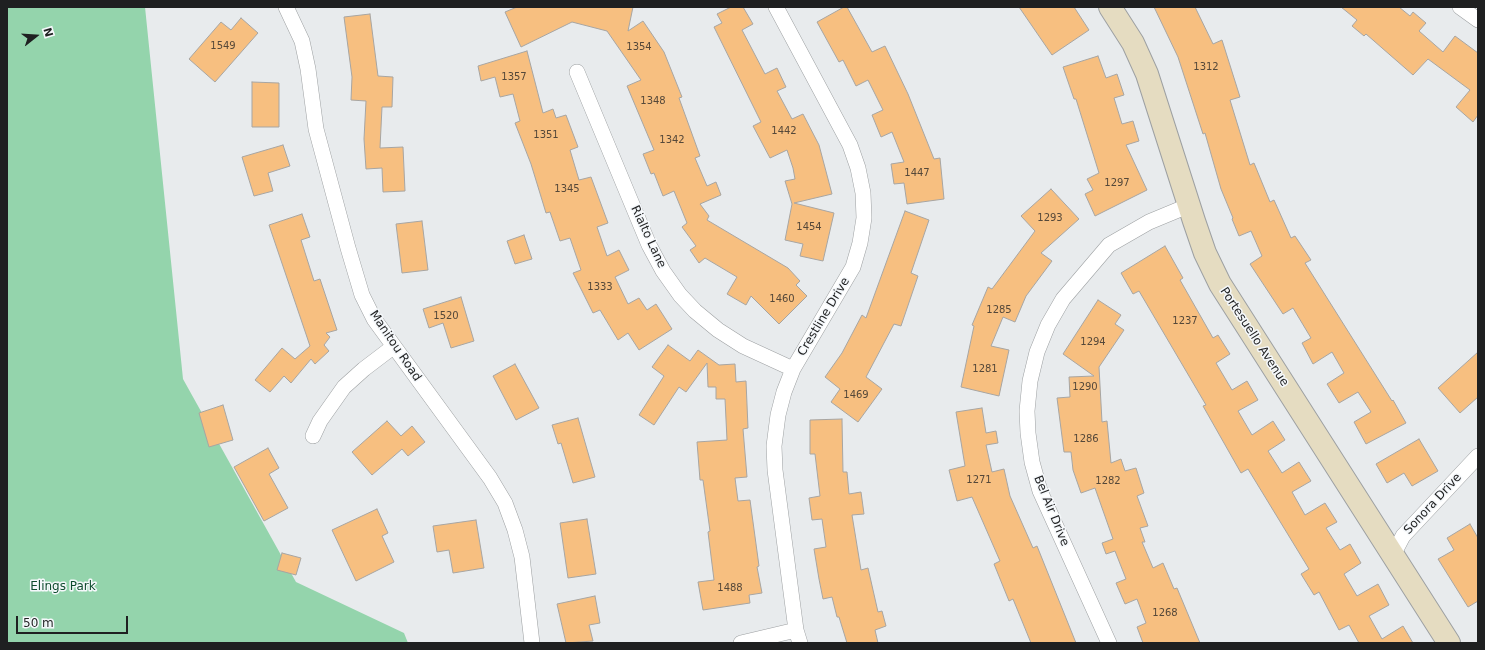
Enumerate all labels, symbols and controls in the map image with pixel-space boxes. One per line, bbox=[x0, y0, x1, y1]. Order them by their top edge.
north arrow bbox=[16, 16, 56, 56]
text: N bbox=[40, 26, 56, 39]
house number: 1549 bbox=[210, 40, 236, 52]
house number: 1354 bbox=[626, 41, 652, 53]
house number: 1312 bbox=[1193, 61, 1219, 73]
house number: 1357 bbox=[501, 71, 527, 83]
house number: 1348 bbox=[640, 95, 666, 107]
house number: 1442 bbox=[771, 125, 797, 137]
house number: 1351 bbox=[533, 129, 559, 141]
house number: 1342 bbox=[659, 134, 685, 146]
house number: 1447 bbox=[904, 167, 930, 179]
house number: 1297 bbox=[1104, 177, 1130, 189]
house number: 1345 bbox=[554, 183, 580, 195]
street label: Rialto Lane bbox=[627, 203, 669, 271]
house number: 1293 bbox=[1037, 212, 1063, 224]
house number: 1454 bbox=[796, 221, 822, 233]
street label: Crestline Drive bbox=[795, 275, 853, 359]
house number: 1333 bbox=[587, 281, 613, 293]
street label: Portesuello Avenue bbox=[1217, 285, 1291, 389]
house number: 1460 bbox=[769, 293, 795, 305]
house number: 1285 bbox=[986, 304, 1012, 316]
street label: Manitou Road bbox=[366, 308, 424, 384]
house number: 1520 bbox=[433, 310, 459, 322]
house number: 1237 bbox=[1172, 315, 1198, 327]
house number: 1294 bbox=[1080, 336, 1106, 348]
house number: 1281 bbox=[972, 363, 998, 375]
house number: 1290 bbox=[1072, 381, 1098, 393]
house number: 1469 bbox=[843, 389, 869, 401]
house number: 1286 bbox=[1073, 433, 1099, 445]
street label: Sonora Drive bbox=[1401, 471, 1465, 537]
house number: 1271 bbox=[966, 474, 992, 486]
street label: Bel Air Drive bbox=[1030, 474, 1072, 548]
house number: 1282 bbox=[1095, 475, 1121, 487]
park label: Elings Park bbox=[30, 580, 96, 594]
house number: 1488 bbox=[717, 582, 743, 594]
house number: 1268 bbox=[1152, 607, 1178, 619]
scale bar bbox=[18, 608, 130, 634]
text: 50 m bbox=[23, 616, 54, 630]

